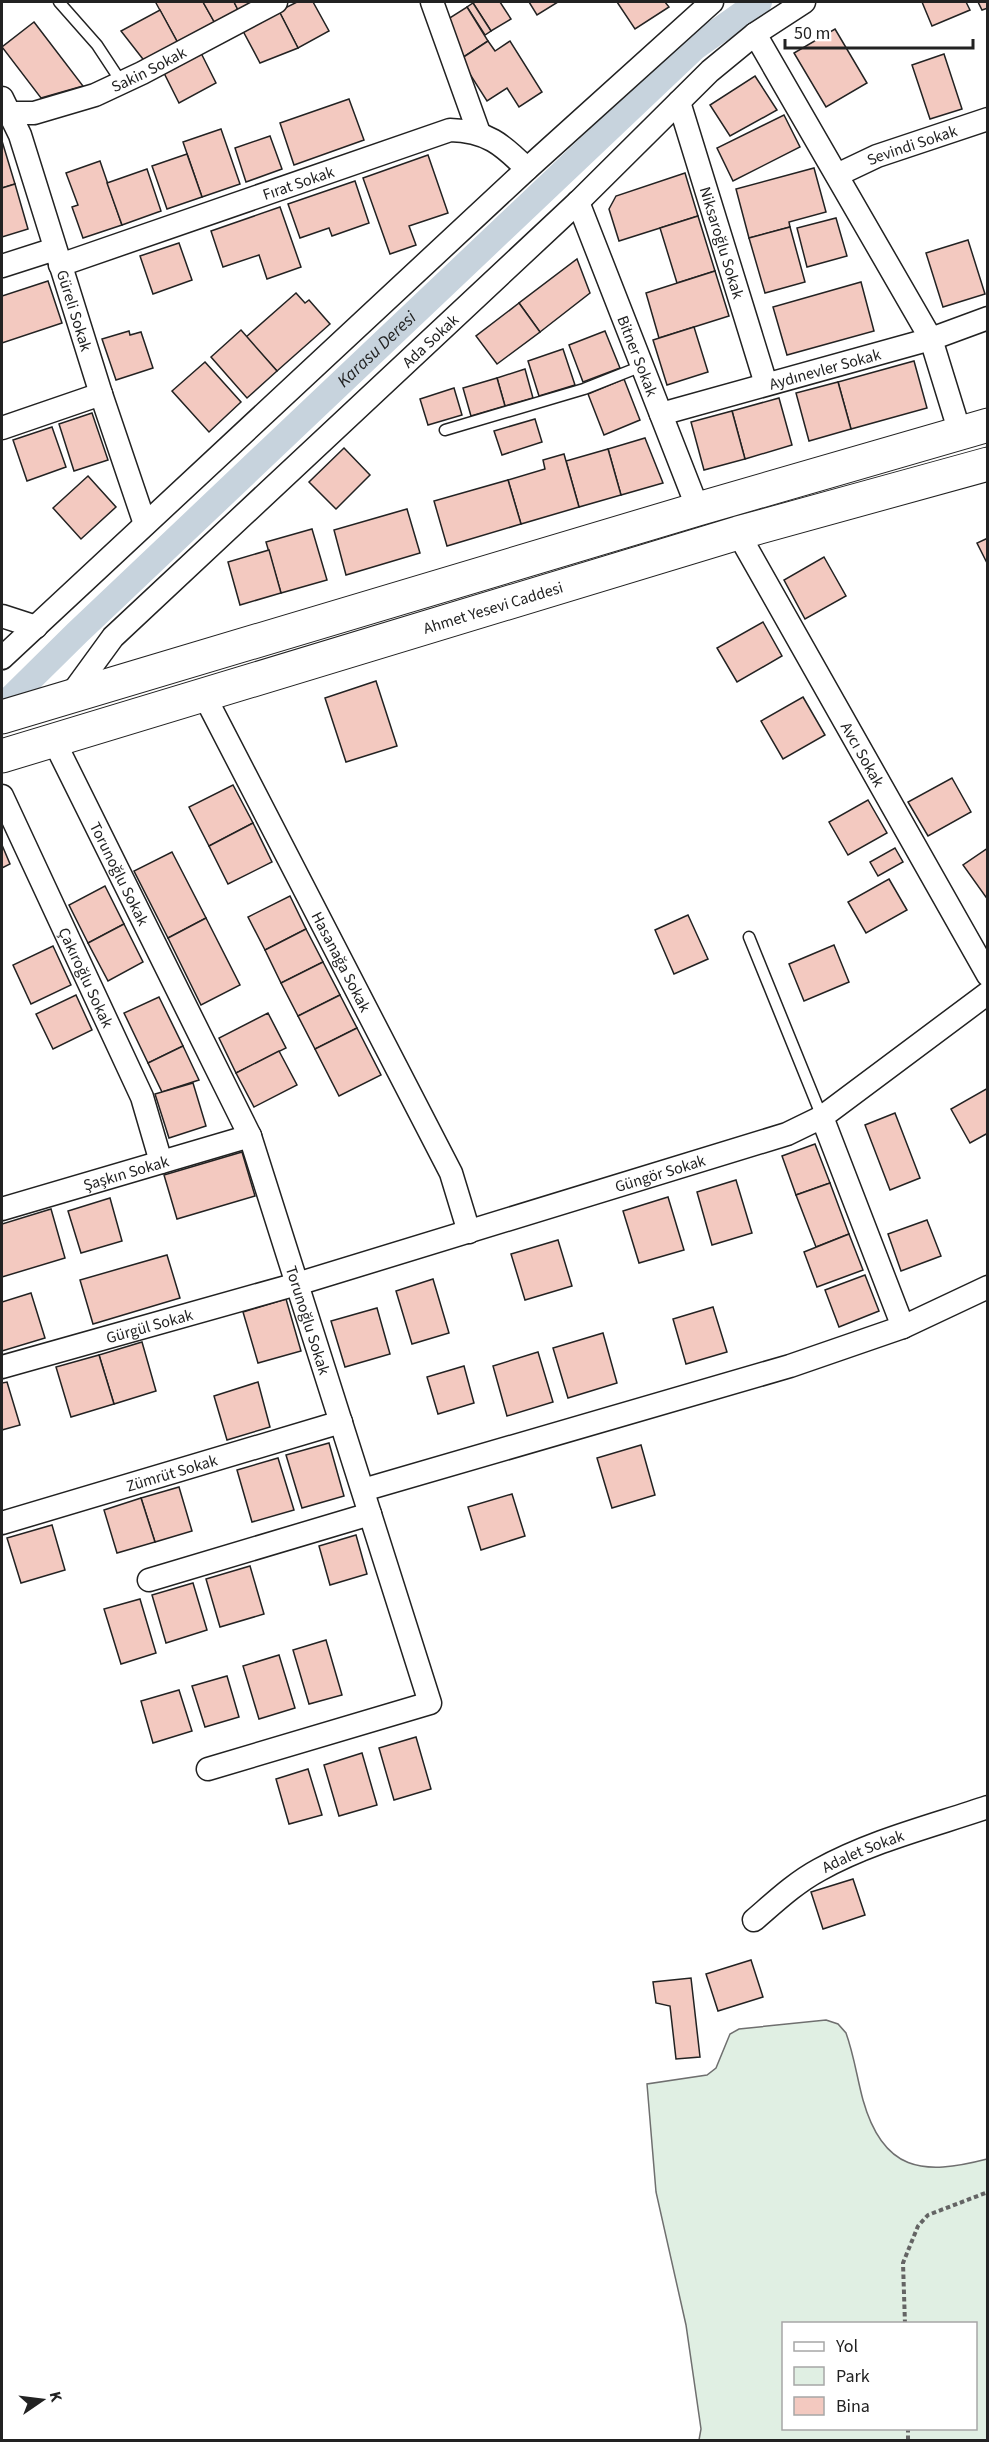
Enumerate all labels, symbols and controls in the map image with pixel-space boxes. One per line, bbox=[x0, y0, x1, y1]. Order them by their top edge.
scale bar bbox=[785, 12, 972, 50]
text: 50 m bbox=[794, 21, 830, 46]
street label: Sakin Sokak bbox=[108, 42, 190, 98]
street label: Sevindi Sokak bbox=[864, 120, 960, 171]
street label: Fırat Sokak bbox=[260, 161, 337, 206]
street label: Niksaroğlu Sokak bbox=[694, 184, 749, 302]
street label: Güreli Sokak bbox=[51, 267, 97, 354]
water label: Karasu Deresi bbox=[332, 305, 423, 393]
street label: Ada Sokak bbox=[398, 309, 464, 373]
street label: Bitner Sokak bbox=[611, 312, 663, 400]
street label: Aydınevler Sokak bbox=[767, 343, 883, 395]
street label: Ahmet Yesevi Caddesi bbox=[421, 577, 566, 640]
street label: Avcı Sokak bbox=[835, 718, 889, 791]
street label: Torunoğlu Sokak bbox=[84, 818, 154, 930]
street label: Hasanağa Sokak bbox=[306, 908, 376, 1016]
street label: Çakıroğlu Sokak bbox=[53, 924, 118, 1032]
street label: Güngör Sokak bbox=[612, 1150, 708, 1198]
street label: Şaşkın Sokak bbox=[81, 1151, 172, 1197]
street label: Torunoğlu Sokak bbox=[280, 1263, 335, 1378]
street label: Gürgül Sokak bbox=[104, 1304, 195, 1349]
street label: Zümrüt Sokak bbox=[124, 1449, 220, 1497]
street label: Adalet Sokak bbox=[818, 1825, 907, 1879]
legend bbox=[782, 2322, 977, 2430]
text: Yol bbox=[835, 2334, 858, 2359]
text: Park bbox=[836, 2364, 870, 2389]
north arrow bbox=[12, 2370, 72, 2430]
text: K bbox=[44, 2389, 67, 2404]
text: Bina bbox=[836, 2394, 870, 2419]

